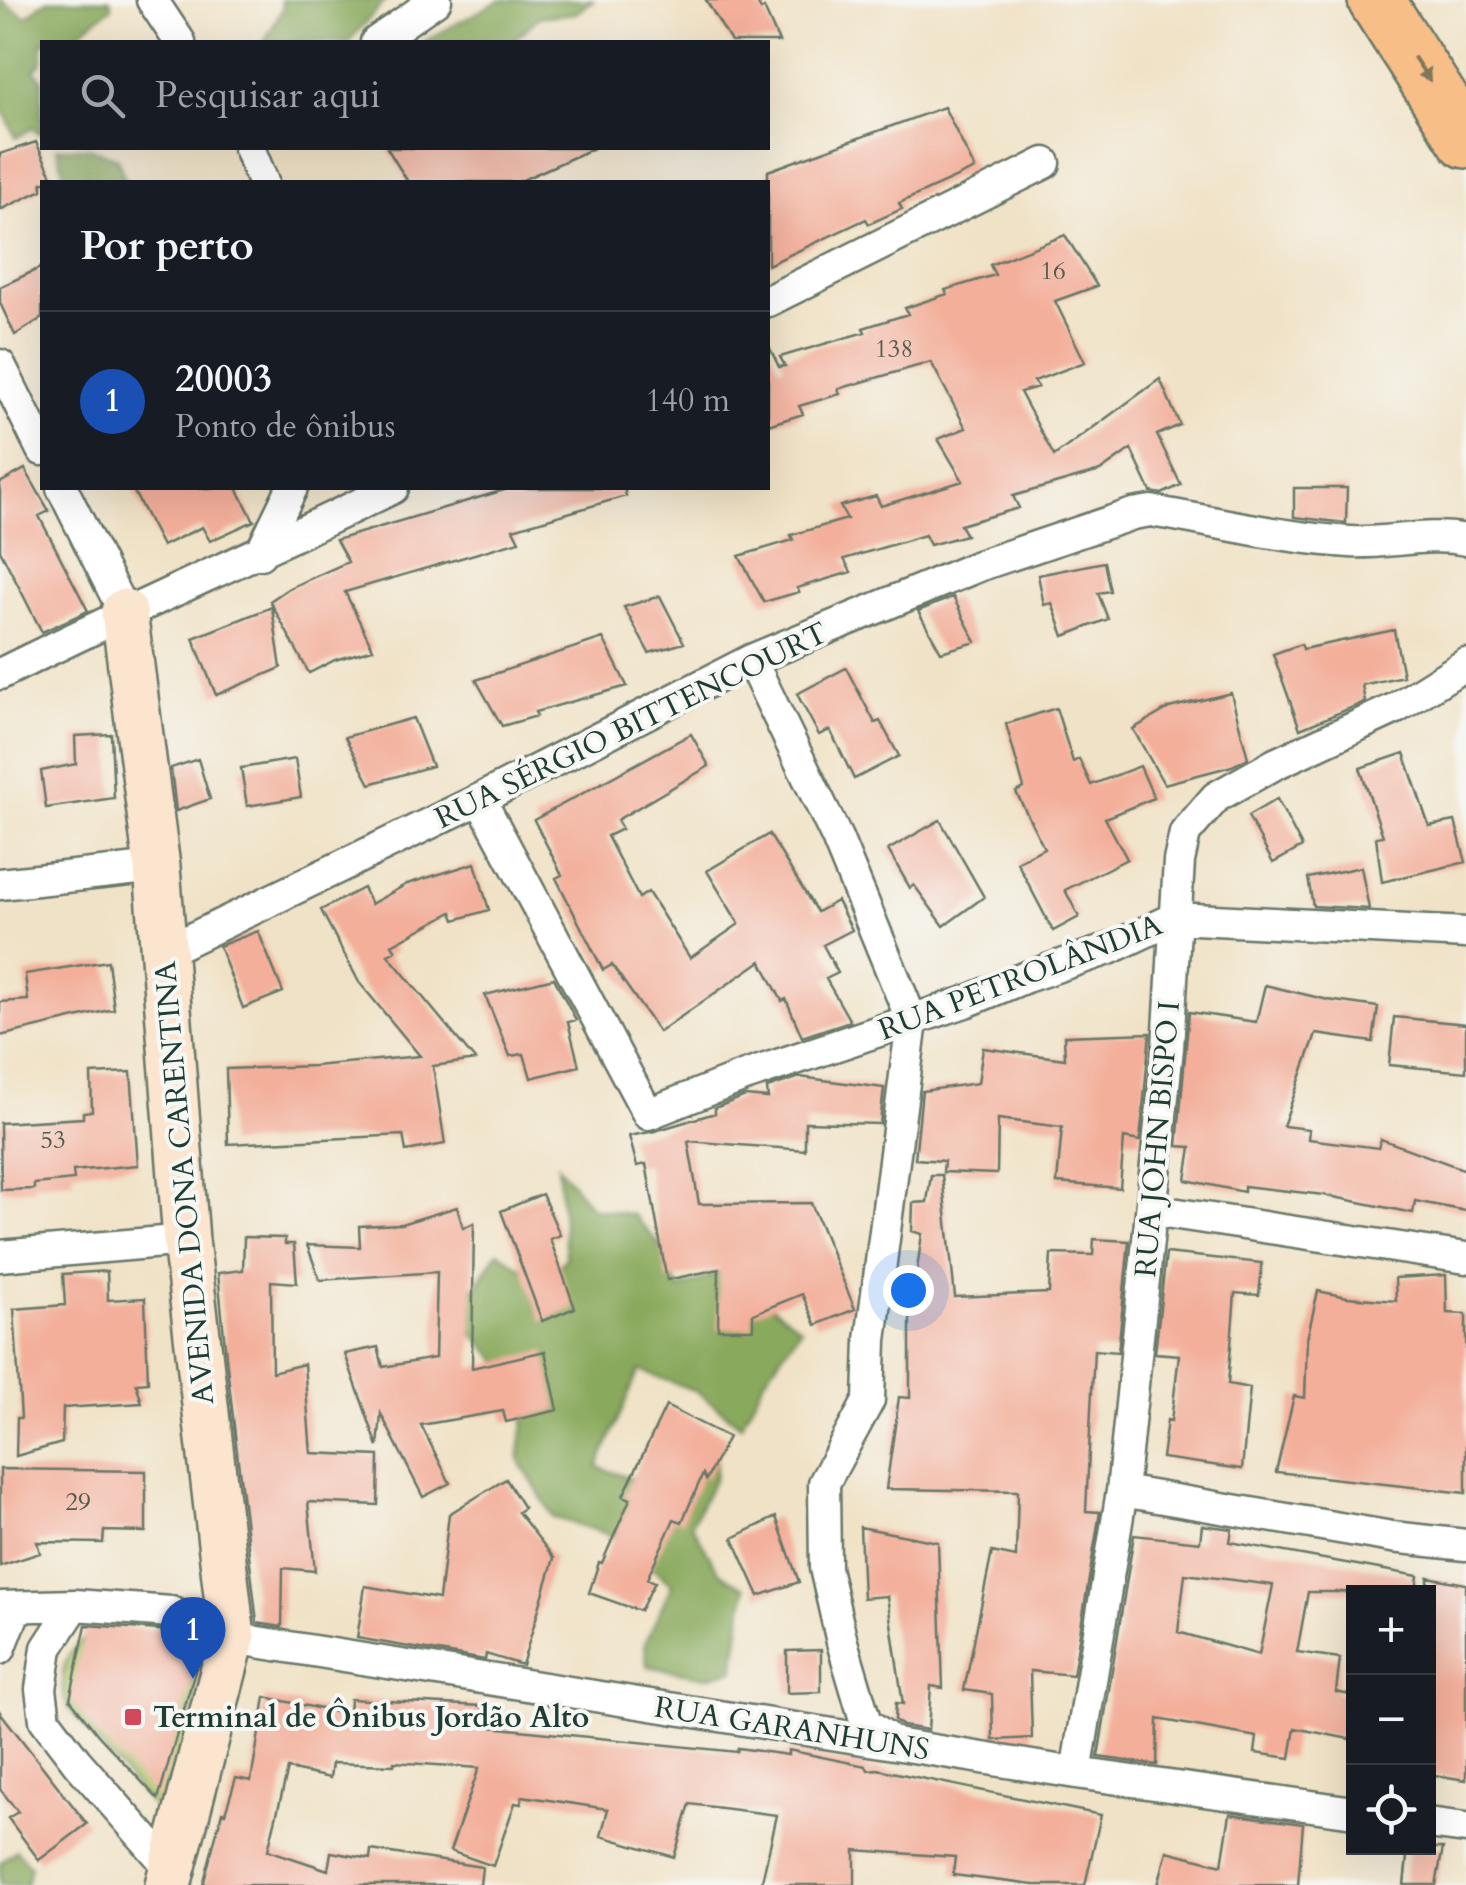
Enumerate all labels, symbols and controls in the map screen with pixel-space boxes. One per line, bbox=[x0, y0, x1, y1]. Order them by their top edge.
search box bbox=[40, 40, 770, 150]
one-way arrow bbox=[1413, 56, 1431, 83]
icon: search bbox=[75, 68, 130, 123]
text: Pesquisar aqui bbox=[155, 69, 381, 121]
text: Por perto bbox=[80, 217, 254, 274]
house number: 16 bbox=[1040, 254, 1066, 288]
house number: 138 bbox=[875, 332, 913, 366]
text: 20003 bbox=[175, 353, 272, 405]
text: 1 bbox=[104, 379, 121, 423]
text: 140 m bbox=[645, 379, 730, 423]
text: Ponto de ônibus bbox=[175, 405, 395, 449]
street label: RUA SÉRGIO BITTENCOURT bbox=[428, 612, 834, 839]
street label: RUA PETROLÂNDIA bbox=[872, 904, 1168, 1050]
street label: AVENIDA DONA CARENTINA bbox=[145, 959, 224, 1406]
street label: RUA JOHN BISPO I bbox=[1125, 999, 1190, 1279]
house number: 53 bbox=[40, 1123, 66, 1157]
your location bbox=[883, 1265, 934, 1316]
house number: 29 bbox=[65, 1485, 91, 1519]
map controls bbox=[1346, 1585, 1436, 1855]
button: + bbox=[1346, 1585, 1436, 1675]
pin: 1 bbox=[160, 1596, 226, 1679]
button: − bbox=[1346, 1675, 1436, 1765]
street label: RUA GARANHUNS bbox=[652, 1687, 932, 1770]
place label: Terminal de Ônibus Jordão Alto bbox=[153, 1697, 589, 1738]
marker: Terminal de Ônibus Jordão Alto bbox=[122, 1706, 144, 1728]
button: locate bbox=[1346, 1765, 1436, 1855]

